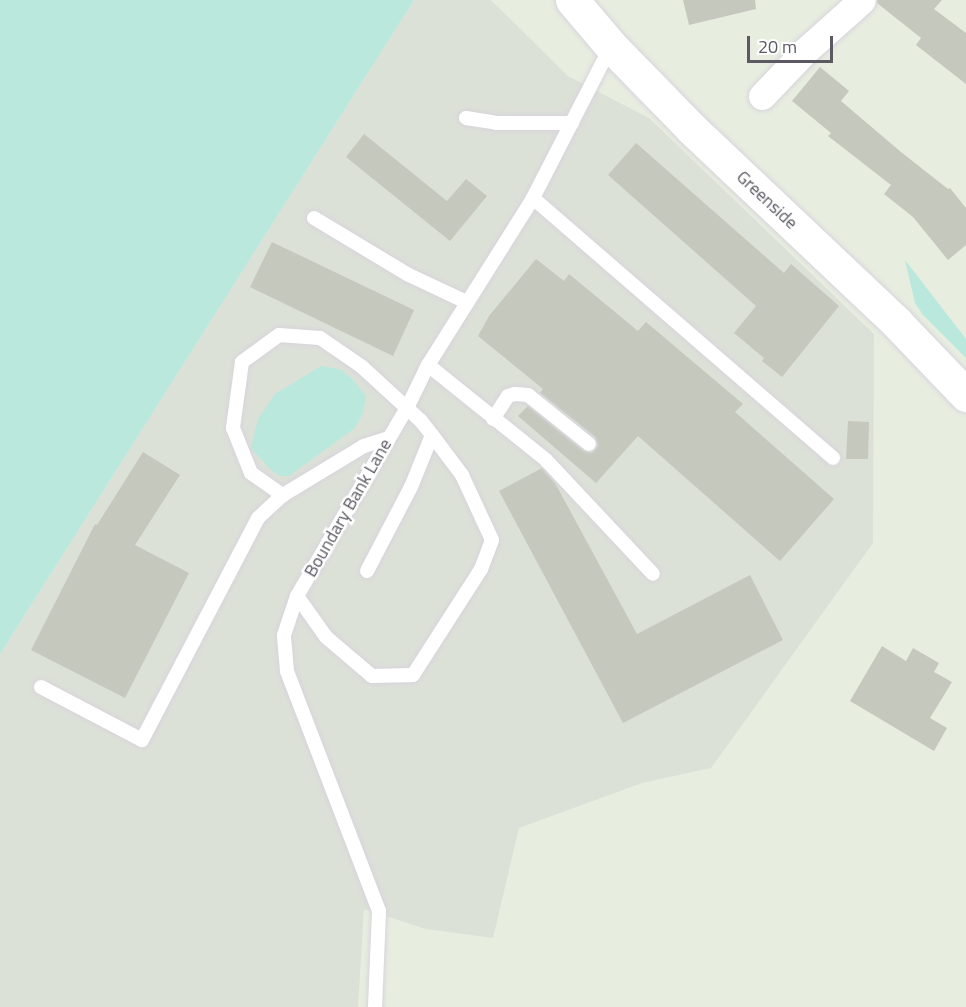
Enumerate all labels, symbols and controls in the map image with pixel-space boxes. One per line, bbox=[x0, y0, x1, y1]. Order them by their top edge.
scale bar bbox=[750, 24, 836, 62]
text: 20 m bbox=[758, 33, 797, 60]
street label: Greenside bbox=[732, 166, 802, 234]
street label: Boundary Bank Lane bbox=[300, 435, 396, 581]

